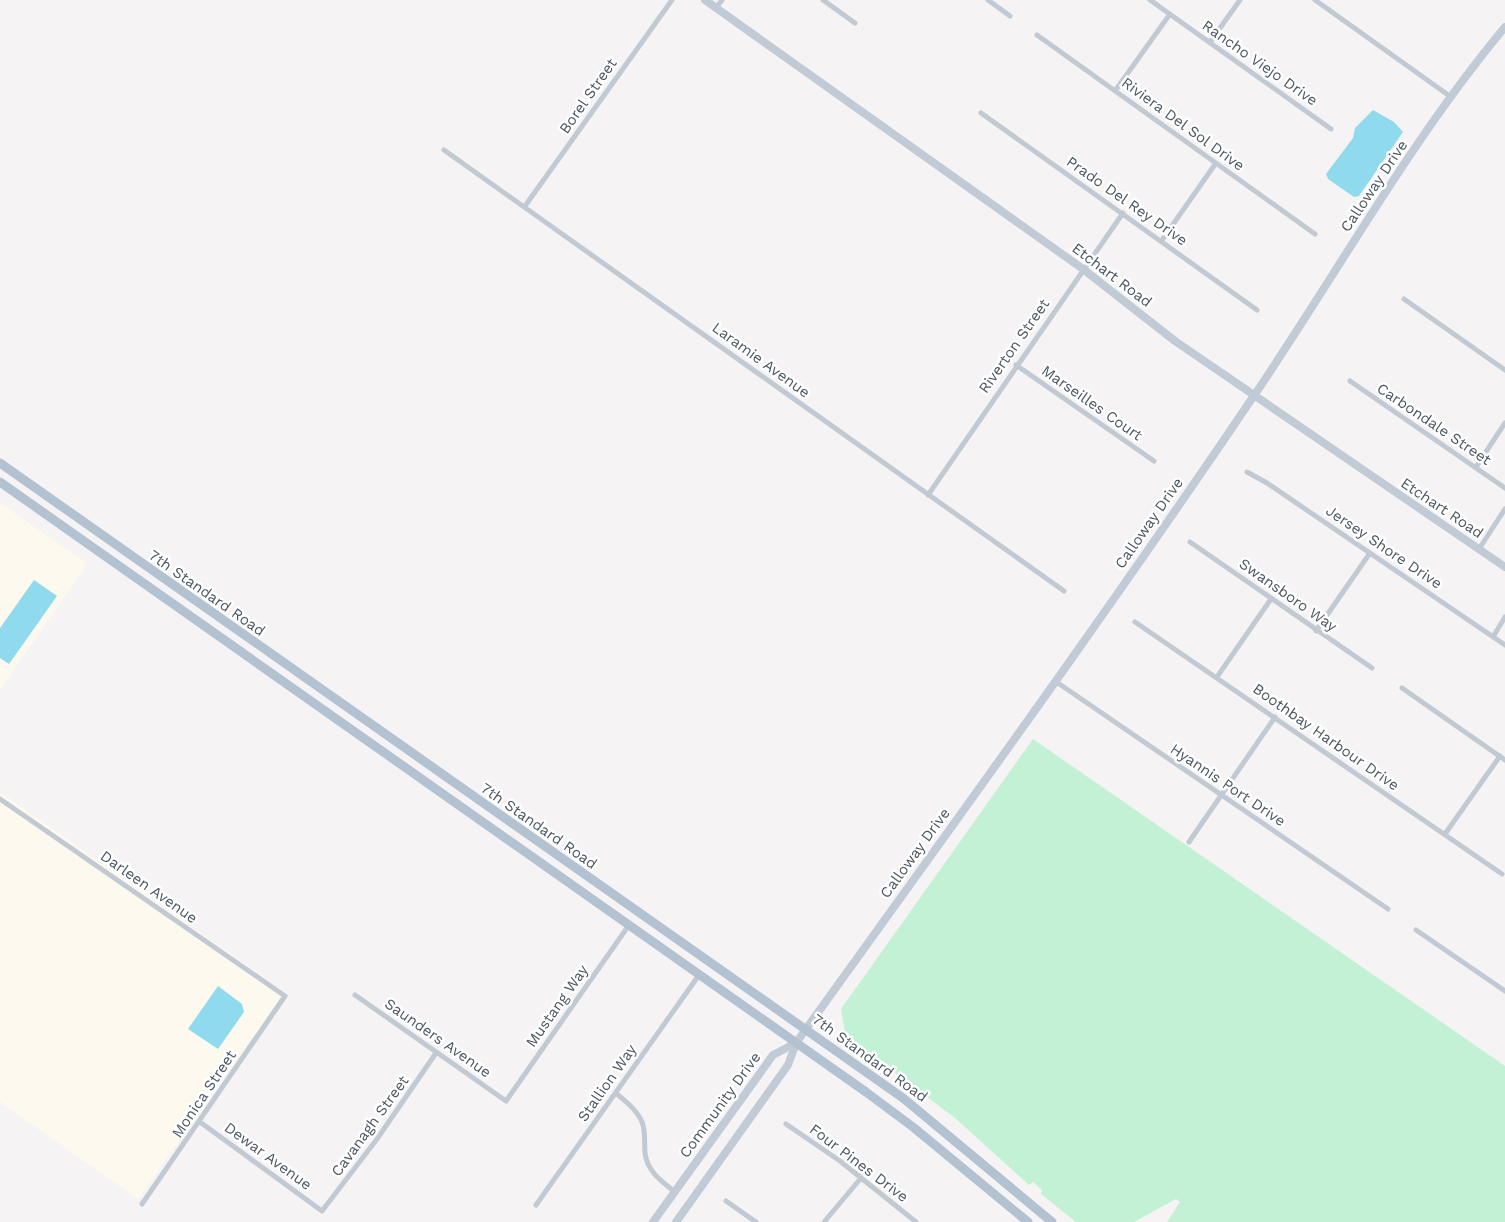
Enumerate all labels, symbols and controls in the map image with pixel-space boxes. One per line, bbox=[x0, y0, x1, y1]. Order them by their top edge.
street label: Rancho Viejo Drive bbox=[1199, 16, 1321, 110]
street label: Borel Street bbox=[555, 54, 621, 137]
street label: Riviera Del Sol Drive bbox=[1118, 73, 1248, 175]
street label: Calloway Drive bbox=[1337, 137, 1411, 235]
street label: Prado Del Rey Drive bbox=[1063, 152, 1191, 250]
street label: Etchart Road bbox=[1068, 239, 1156, 311]
street label: Riverton Street bbox=[975, 295, 1054, 397]
street label: Laramie Avenue bbox=[709, 319, 813, 401]
street label: Marseilles Court bbox=[1038, 362, 1146, 445]
street label: Carbondale Street bbox=[1373, 379, 1495, 469]
street label: Calloway Drive bbox=[1111, 474, 1187, 572]
street label: Etchart Road bbox=[1397, 474, 1487, 542]
street label: Jersey Shore Drive bbox=[1322, 501, 1446, 593]
street label: 7th Standard Road bbox=[145, 546, 269, 640]
street label: Swansboro Way bbox=[1236, 555, 1341, 636]
street label: Boothbay Harbour Drive bbox=[1249, 680, 1403, 794]
street label: Hyannis Port Drive bbox=[1167, 740, 1289, 830]
street label: 7th Standard Road bbox=[477, 779, 601, 873]
street label: Calloway Drive bbox=[876, 804, 954, 902]
street label: Darleen Avenue bbox=[97, 847, 201, 927]
street label: Mustang Way bbox=[522, 961, 592, 1051]
street label: Saunders Avenue bbox=[381, 995, 495, 1081]
street label: 7th Standard Road bbox=[809, 1010, 931, 1106]
street label: Stallion Way bbox=[574, 1041, 640, 1125]
street label: Monica Street bbox=[168, 1046, 240, 1141]
street label: Community Drive bbox=[676, 1049, 764, 1161]
street label: Cavanagh Street bbox=[327, 1072, 413, 1180]
street label: Dewar Avenue bbox=[221, 1118, 315, 1194]
street label: Four Pines Drive bbox=[806, 1120, 912, 1206]

